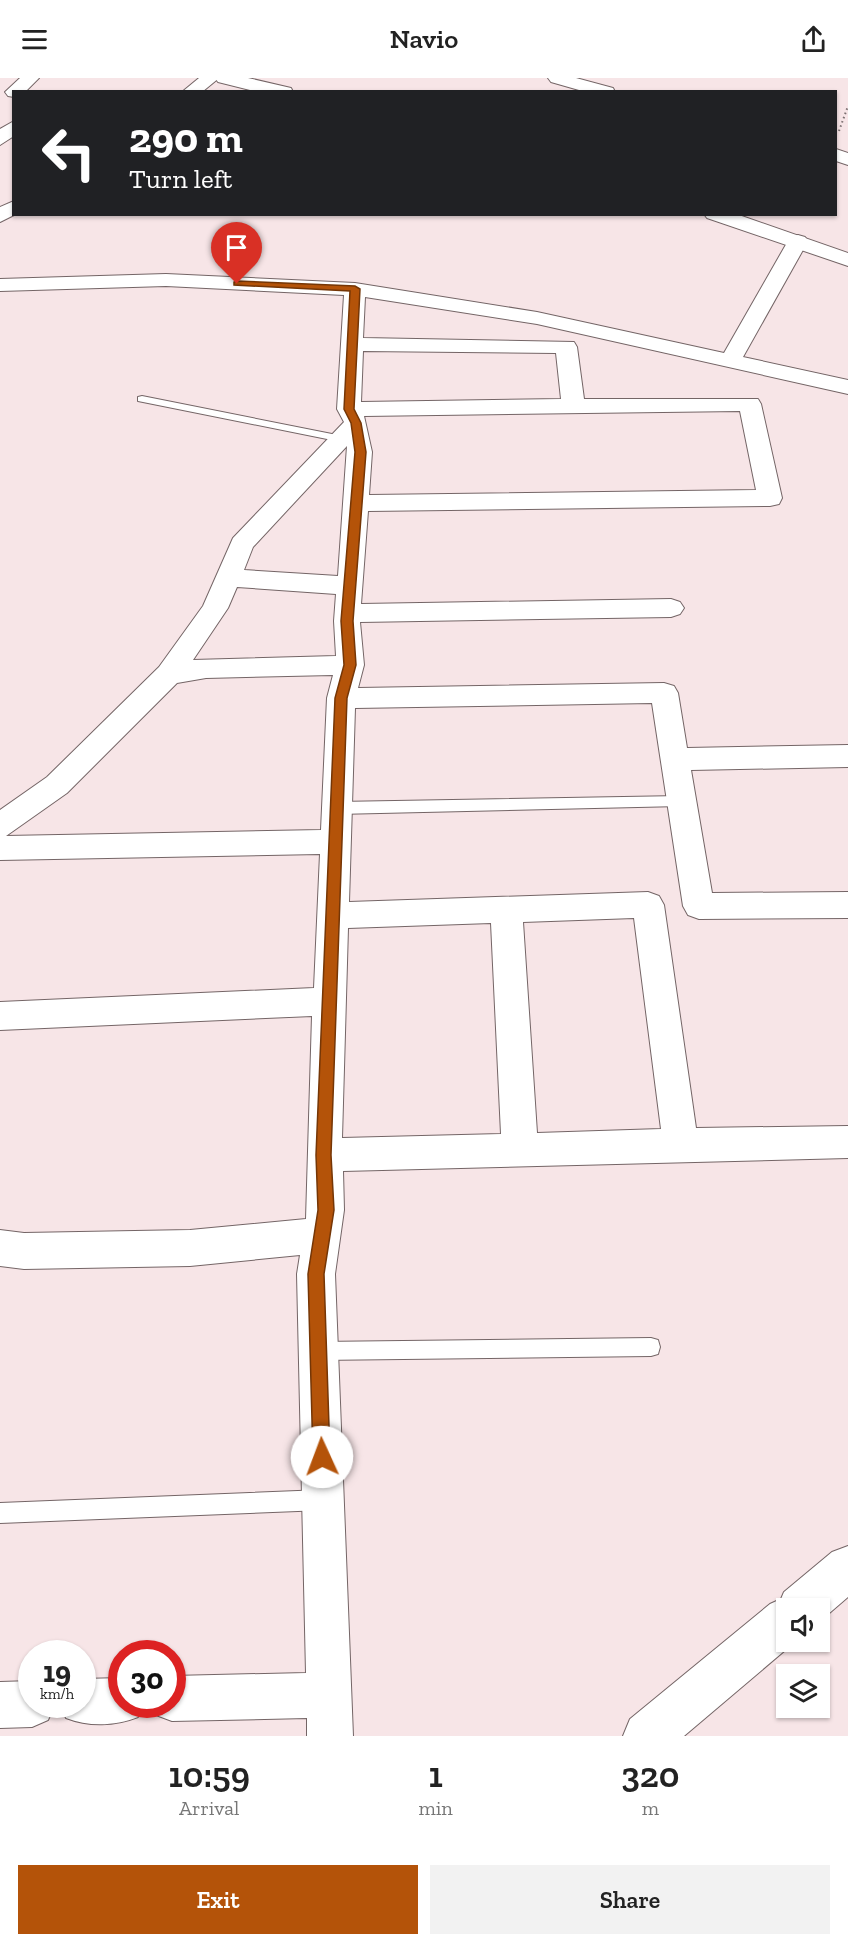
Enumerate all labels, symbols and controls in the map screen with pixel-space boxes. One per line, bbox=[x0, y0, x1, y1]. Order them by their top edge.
icon: menu bbox=[18, 23, 51, 56]
text: Navio bbox=[390, 23, 458, 55]
icon: share bbox=[797, 23, 830, 56]
text: 290 m bbox=[129, 112, 243, 163]
icon: left bbox=[30, 114, 108, 192]
text: Turn left bbox=[129, 163, 232, 195]
pin bbox=[211, 222, 262, 284]
icon: arrive bbox=[220, 231, 253, 264]
position arrow bbox=[290, 1425, 354, 1489]
map controls bbox=[776, 1598, 830, 1718]
button: sound bbox=[776, 1598, 830, 1652]
speed limit sign: 30 bbox=[108, 1640, 186, 1718]
text: 19 bbox=[43, 1654, 71, 1690]
button: layers bbox=[776, 1664, 830, 1718]
text: km/h bbox=[40, 1685, 74, 1703]
text: 10:59 bbox=[168, 1753, 250, 1796]
text: 1 bbox=[428, 1753, 443, 1796]
text: 320 bbox=[621, 1753, 680, 1796]
text: Arrival bbox=[179, 1796, 239, 1820]
text: min bbox=[418, 1796, 453, 1820]
text: m bbox=[642, 1796, 659, 1820]
button: Exit bbox=[18, 1865, 418, 1934]
button: Share bbox=[430, 1865, 830, 1934]

